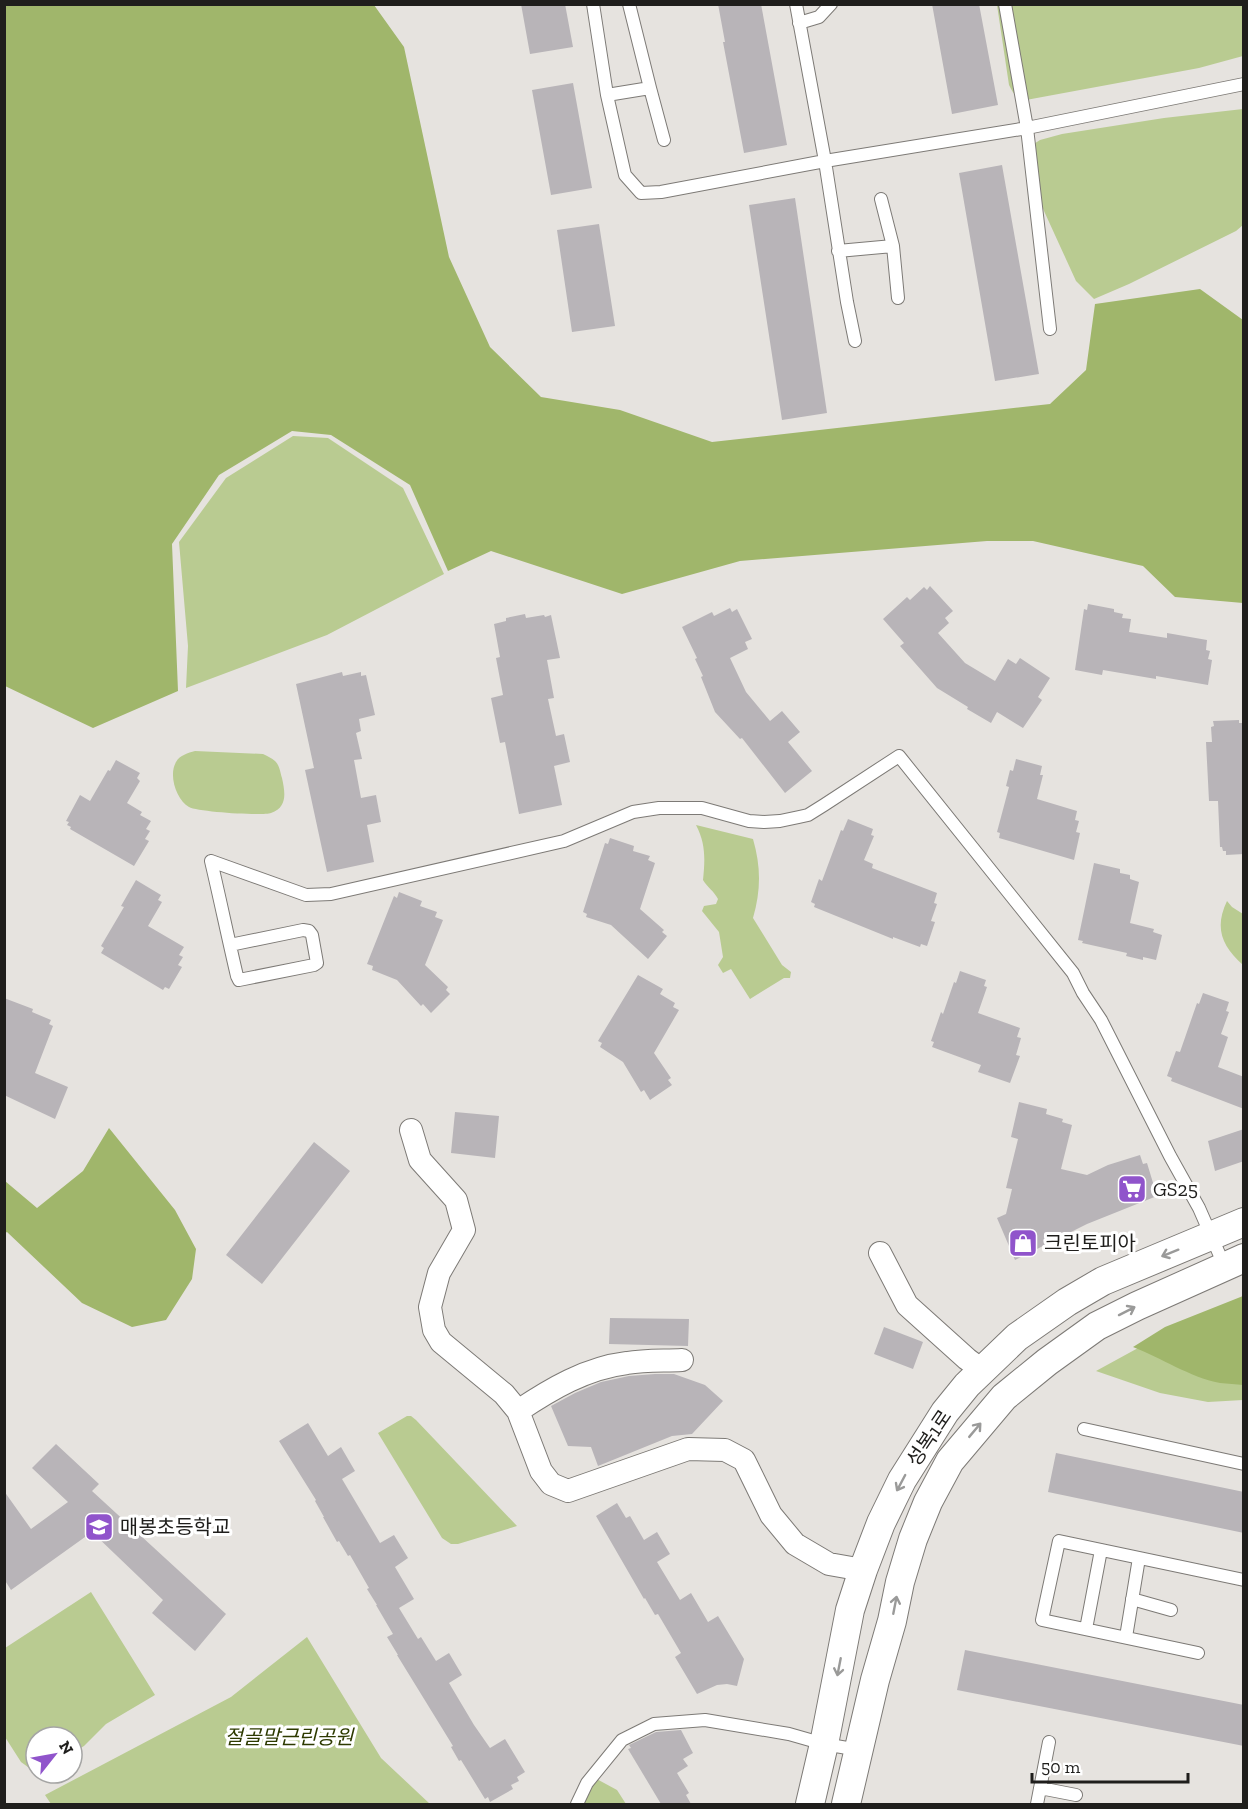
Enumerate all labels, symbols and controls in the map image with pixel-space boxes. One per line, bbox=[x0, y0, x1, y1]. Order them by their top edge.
supermarket icon: GS25 bbox=[1116, 1173, 1148, 1205]
place label: GS25 bbox=[1153, 1177, 1198, 1201]
shop icon: 크린토피아 bbox=[1007, 1227, 1039, 1259]
place label: 크린토피아 bbox=[1044, 1231, 1136, 1255]
one-way arrow bbox=[1162, 1248, 1180, 1259]
one-way arrow bbox=[1118, 1304, 1136, 1316]
street label: 성복1로 bbox=[901, 1405, 957, 1471]
one-way arrow bbox=[968, 1423, 982, 1438]
one-way arrow bbox=[895, 1473, 906, 1491]
school or university icon: 매봉초등학교 bbox=[83, 1511, 115, 1543]
place label: 매봉초등학교 bbox=[120, 1515, 230, 1539]
one-way arrow bbox=[890, 1596, 902, 1615]
one-way arrow bbox=[833, 1656, 844, 1676]
north arrow bbox=[24, 1725, 84, 1785]
park label: 절골말근린공원 bbox=[225, 1725, 355, 1749]
text: N bbox=[55, 1737, 78, 1758]
scale bar bbox=[1032, 1746, 1188, 1784]
text: 50 m bbox=[1041, 1756, 1081, 1778]

